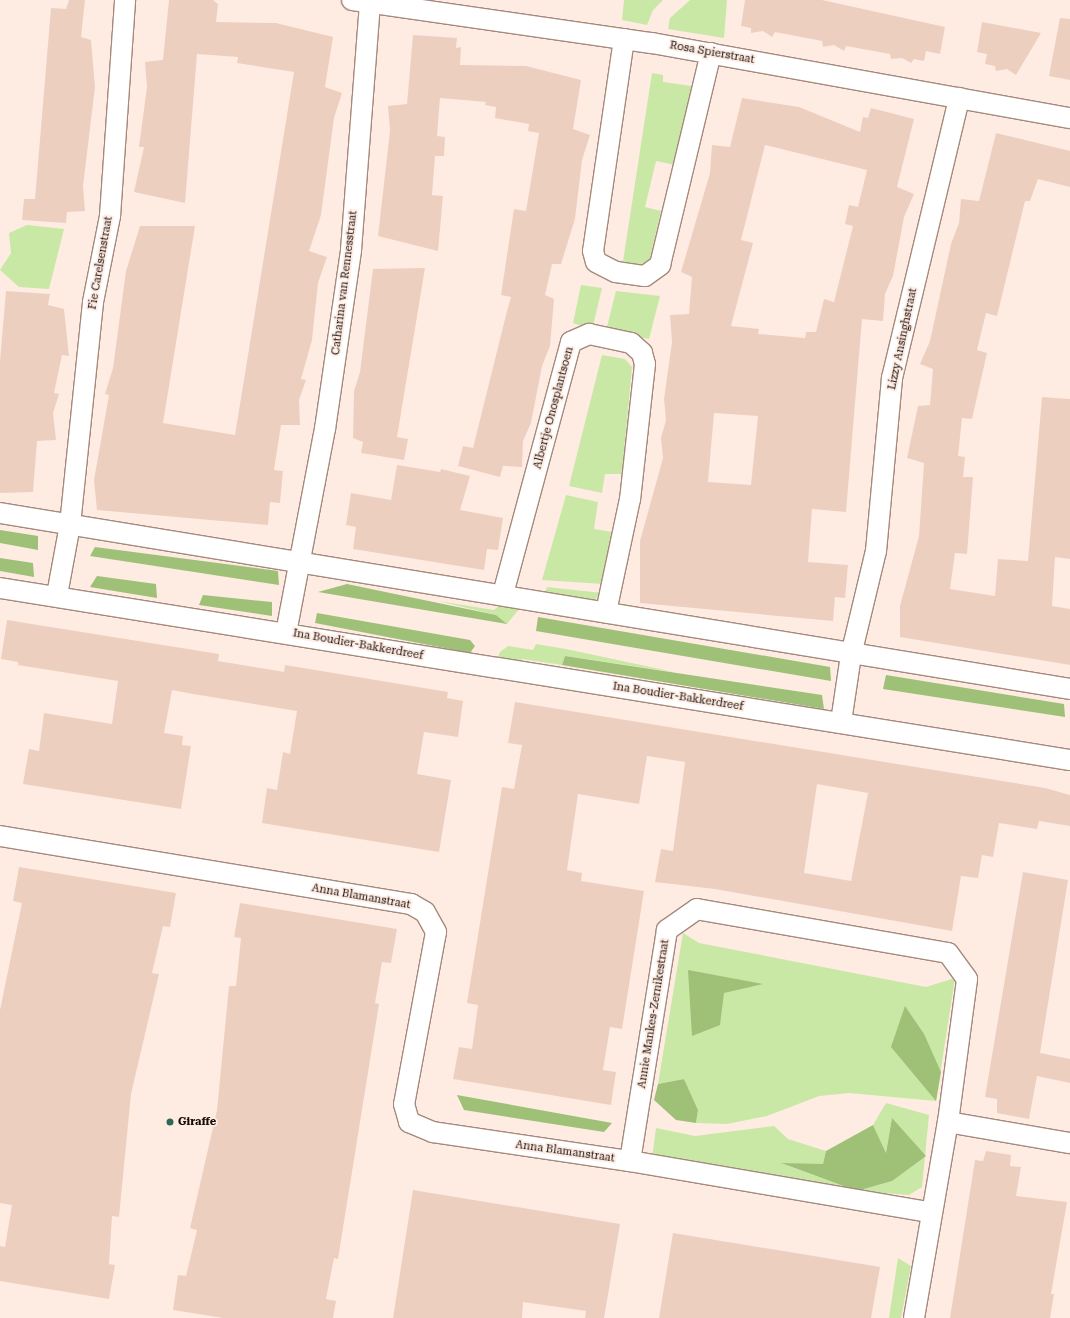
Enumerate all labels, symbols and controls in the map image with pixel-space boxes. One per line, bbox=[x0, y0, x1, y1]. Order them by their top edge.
street label: Rosa Spierstraat bbox=[669, 39, 755, 67]
street label: Catharina van Rennesstraat bbox=[330, 210, 360, 356]
street label: Fie Carelsenstraat bbox=[86, 215, 116, 311]
street label: Lizzy Ansinghstraat bbox=[886, 287, 920, 391]
street label: Albertje Onosplantsoen bbox=[531, 346, 577, 470]
street label: Ina Boudier-Bakkerdreef bbox=[292, 627, 424, 663]
street label: Ina Boudier-Bakkerdreef bbox=[612, 680, 744, 714]
street label: Anna Blamanstraat bbox=[311, 882, 411, 912]
street label: Annie Mankes-Zernikestraat bbox=[636, 939, 672, 1089]
place label: Giraffe bbox=[178, 1115, 216, 1129]
marker: Giraffe bbox=[165, 1117, 175, 1127]
street label: Anna Blamanstraat bbox=[515, 1139, 615, 1165]

